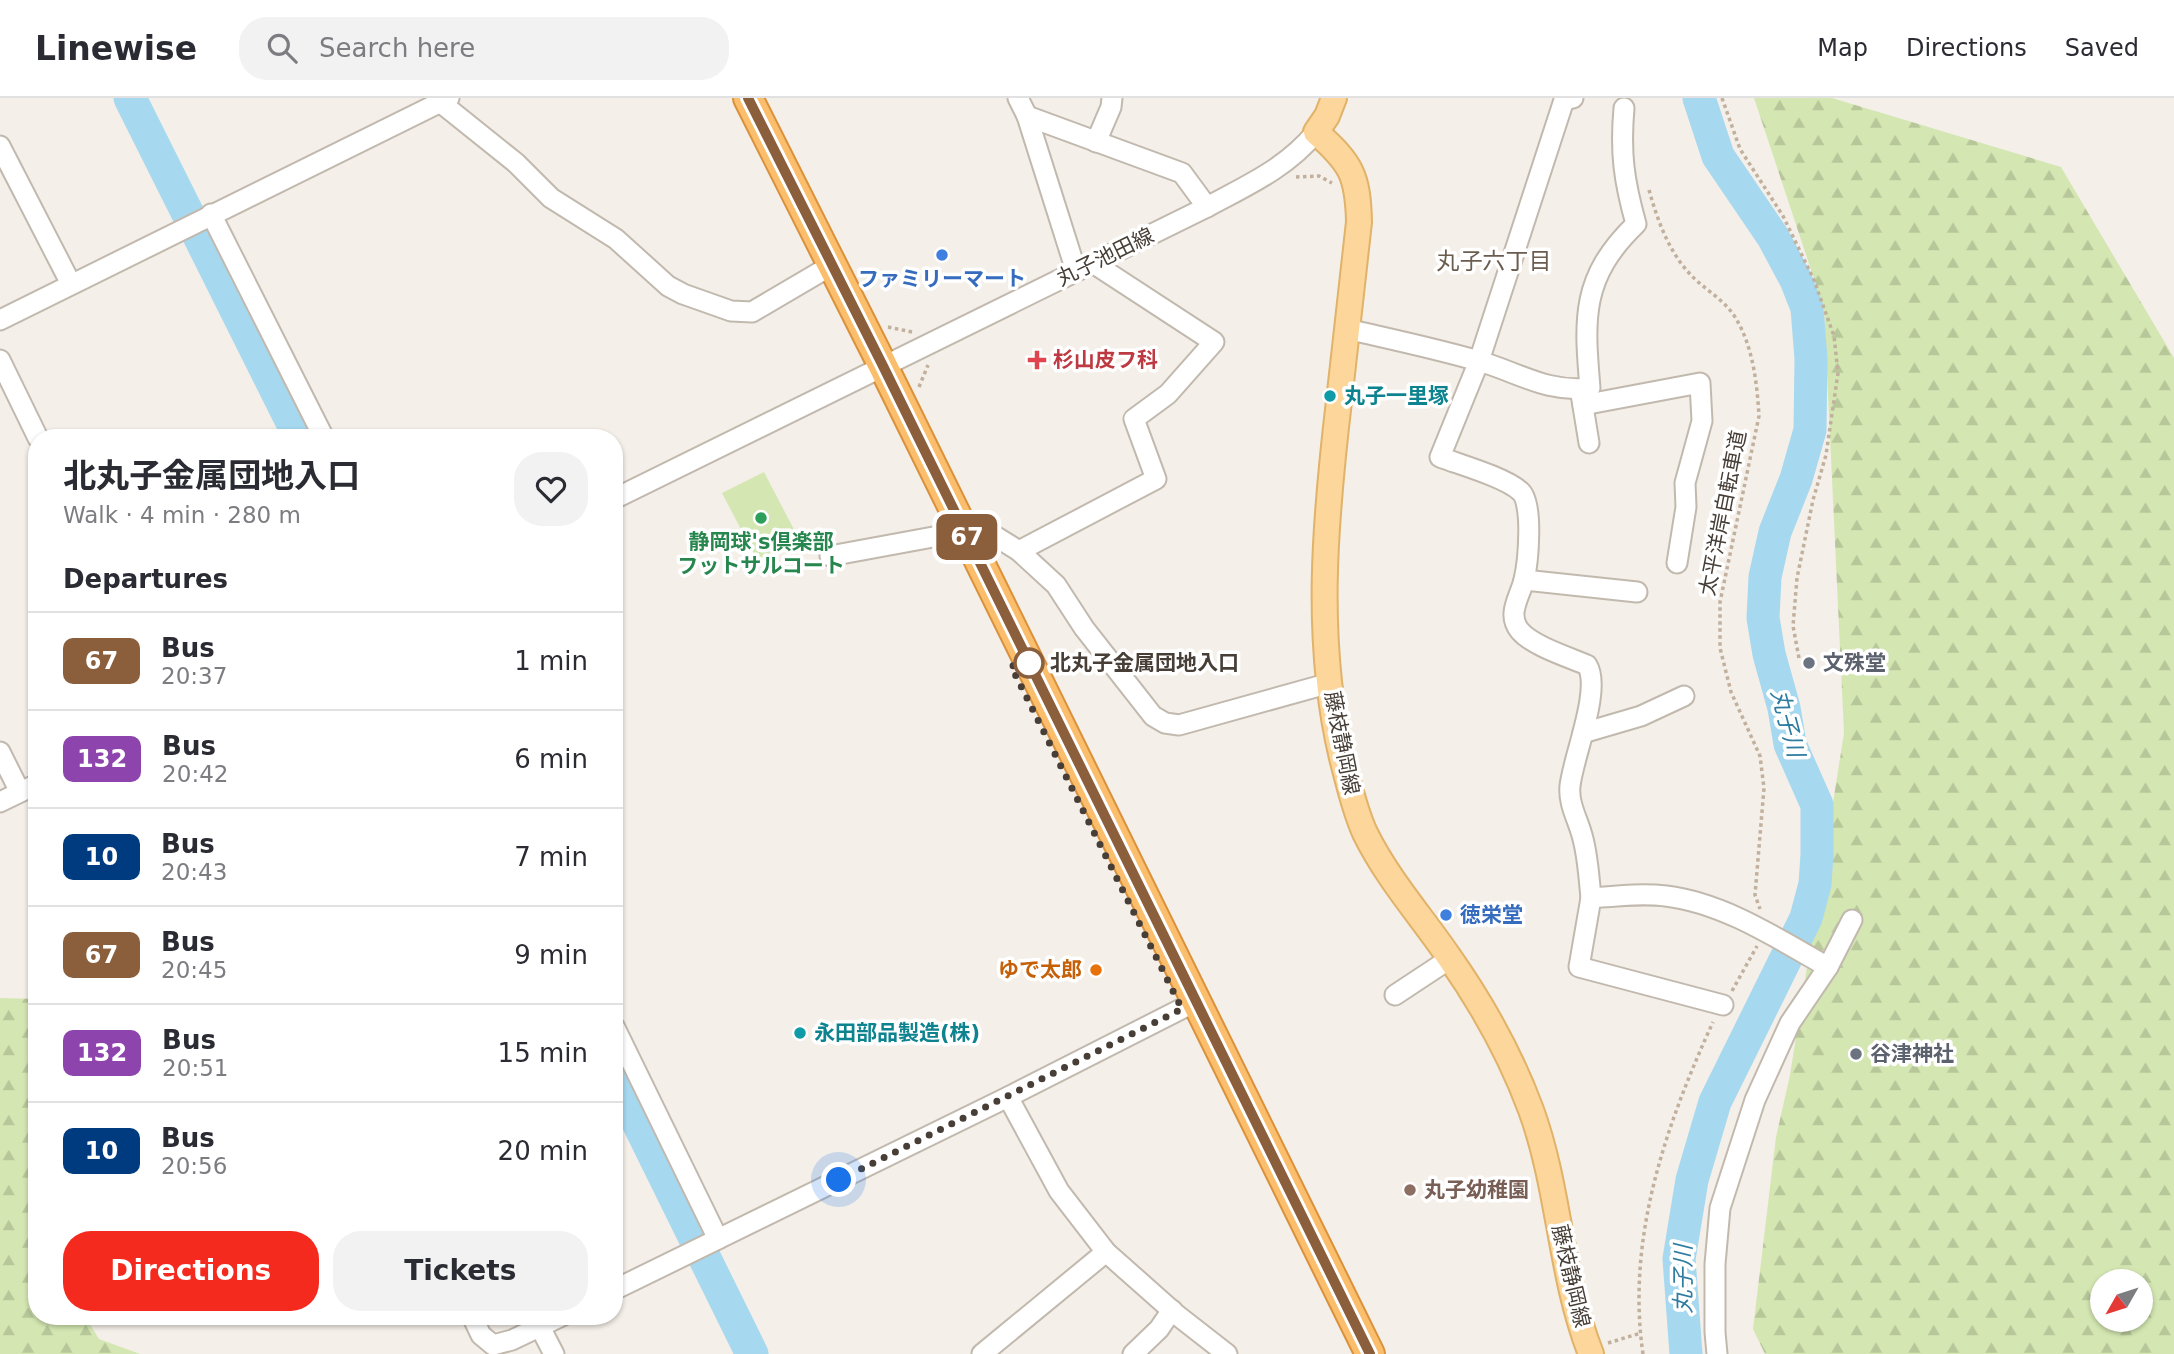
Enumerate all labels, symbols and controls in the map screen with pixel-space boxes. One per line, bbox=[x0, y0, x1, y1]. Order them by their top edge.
search box bbox=[239, 17, 729, 80]
text: Linewise bbox=[35, 29, 197, 68]
icon: search bbox=[263, 29, 301, 67]
text: Search here bbox=[319, 33, 475, 63]
text: Map bbox=[1817, 34, 1868, 62]
text: Directions bbox=[1906, 34, 2027, 62]
text: Saved bbox=[2065, 34, 2139, 62]
street label: 丸子池田線 bbox=[1053, 223, 1157, 291]
marker: ファミリーマート bbox=[934, 247, 950, 263]
district label: 丸子六丁目 bbox=[1437, 248, 1552, 274]
place label: ファミリーマート bbox=[858, 267, 1026, 291]
place label: 杉山皮フ科 bbox=[1053, 348, 1158, 372]
marker: 杉山皮フ科 bbox=[1027, 350, 1047, 370]
place label: 丸子一里塚 bbox=[1344, 384, 1449, 408]
marker: 丸子一里塚 bbox=[1322, 388, 1338, 404]
street label: 太平洋岸自転車道 bbox=[1695, 428, 1751, 598]
button: heart bbox=[514, 452, 588, 526]
text: 北丸子金属団地入口 bbox=[63, 456, 360, 495]
text: Walk · 4 min · 280 m bbox=[63, 502, 301, 528]
marker: 静岡球's倶楽部 フットサルコート bbox=[753, 510, 769, 526]
line badge: 67 bbox=[936, 514, 998, 560]
text: 67 bbox=[950, 523, 984, 551]
place label: 静岡球's倶楽部 フットサルコート bbox=[677, 530, 845, 578]
text: Departures bbox=[63, 564, 228, 594]
text: Bus bbox=[161, 633, 215, 663]
text: 1 min bbox=[514, 646, 588, 676]
text: 67 bbox=[85, 647, 118, 675]
marker: 北丸子金属団地入口 bbox=[1014, 648, 1044, 678]
place label: 北丸子金属団地入口 bbox=[1050, 651, 1239, 675]
place label: 文殊堂 bbox=[1823, 651, 1886, 675]
marker: 文殊堂 bbox=[1801, 655, 1817, 671]
text: 20:37 bbox=[161, 663, 227, 689]
water label: 丸子川 bbox=[1767, 686, 1810, 763]
street label: 藤枝静岡線 bbox=[1320, 689, 1364, 797]
text: Bus bbox=[162, 731, 216, 761]
text: 6 min bbox=[514, 744, 588, 774]
text: 132 bbox=[77, 745, 127, 773]
text: 20:42 bbox=[162, 761, 228, 787]
text: Bus bbox=[161, 829, 215, 859]
text: 7 min bbox=[514, 842, 588, 872]
text: 10 bbox=[85, 843, 118, 871]
text: 20:43 bbox=[161, 859, 227, 885]
place label: 徳栄堂 bbox=[1460, 903, 1523, 927]
marker: 徳栄堂 bbox=[1438, 907, 1454, 923]
text: Bus bbox=[161, 927, 215, 957]
text: 9 min bbox=[514, 940, 588, 970]
text: 67 bbox=[85, 941, 118, 969]
text: 20:45 bbox=[161, 957, 227, 983]
place label: ゆで太郎 bbox=[998, 958, 1082, 982]
marker: ゆで太郎 bbox=[1088, 962, 1104, 978]
place label: 永田部品製造(株) bbox=[814, 1021, 980, 1045]
text: Bus bbox=[162, 1025, 216, 1055]
marker: 永田部品製造(株) bbox=[792, 1025, 808, 1041]
text: 15 min bbox=[498, 1038, 588, 1068]
text: 132 bbox=[77, 1039, 127, 1067]
place label: 谷津神社 bbox=[1870, 1042, 1954, 1066]
marker: 谷津神社 bbox=[1848, 1046, 1864, 1062]
text: 20:51 bbox=[162, 1055, 228, 1081]
text: Bus bbox=[161, 1123, 215, 1153]
text: 20 min bbox=[498, 1136, 588, 1166]
text: 10 bbox=[85, 1137, 118, 1165]
text: 20:56 bbox=[161, 1153, 227, 1179]
your location bbox=[821, 1162, 856, 1197]
place label: 丸子幼稚園 bbox=[1424, 1178, 1529, 1202]
marker: 丸子幼稚園 bbox=[1402, 1182, 1418, 1198]
street label: 藤枝静岡線 bbox=[1547, 1222, 1595, 1330]
button: Directions bbox=[63, 1231, 319, 1311]
button: Tickets bbox=[333, 1231, 588, 1311]
water label: 丸子川 bbox=[1670, 1242, 1696, 1314]
north arrow bbox=[2090, 1269, 2152, 1332]
map controls bbox=[2090, 1269, 2153, 1332]

